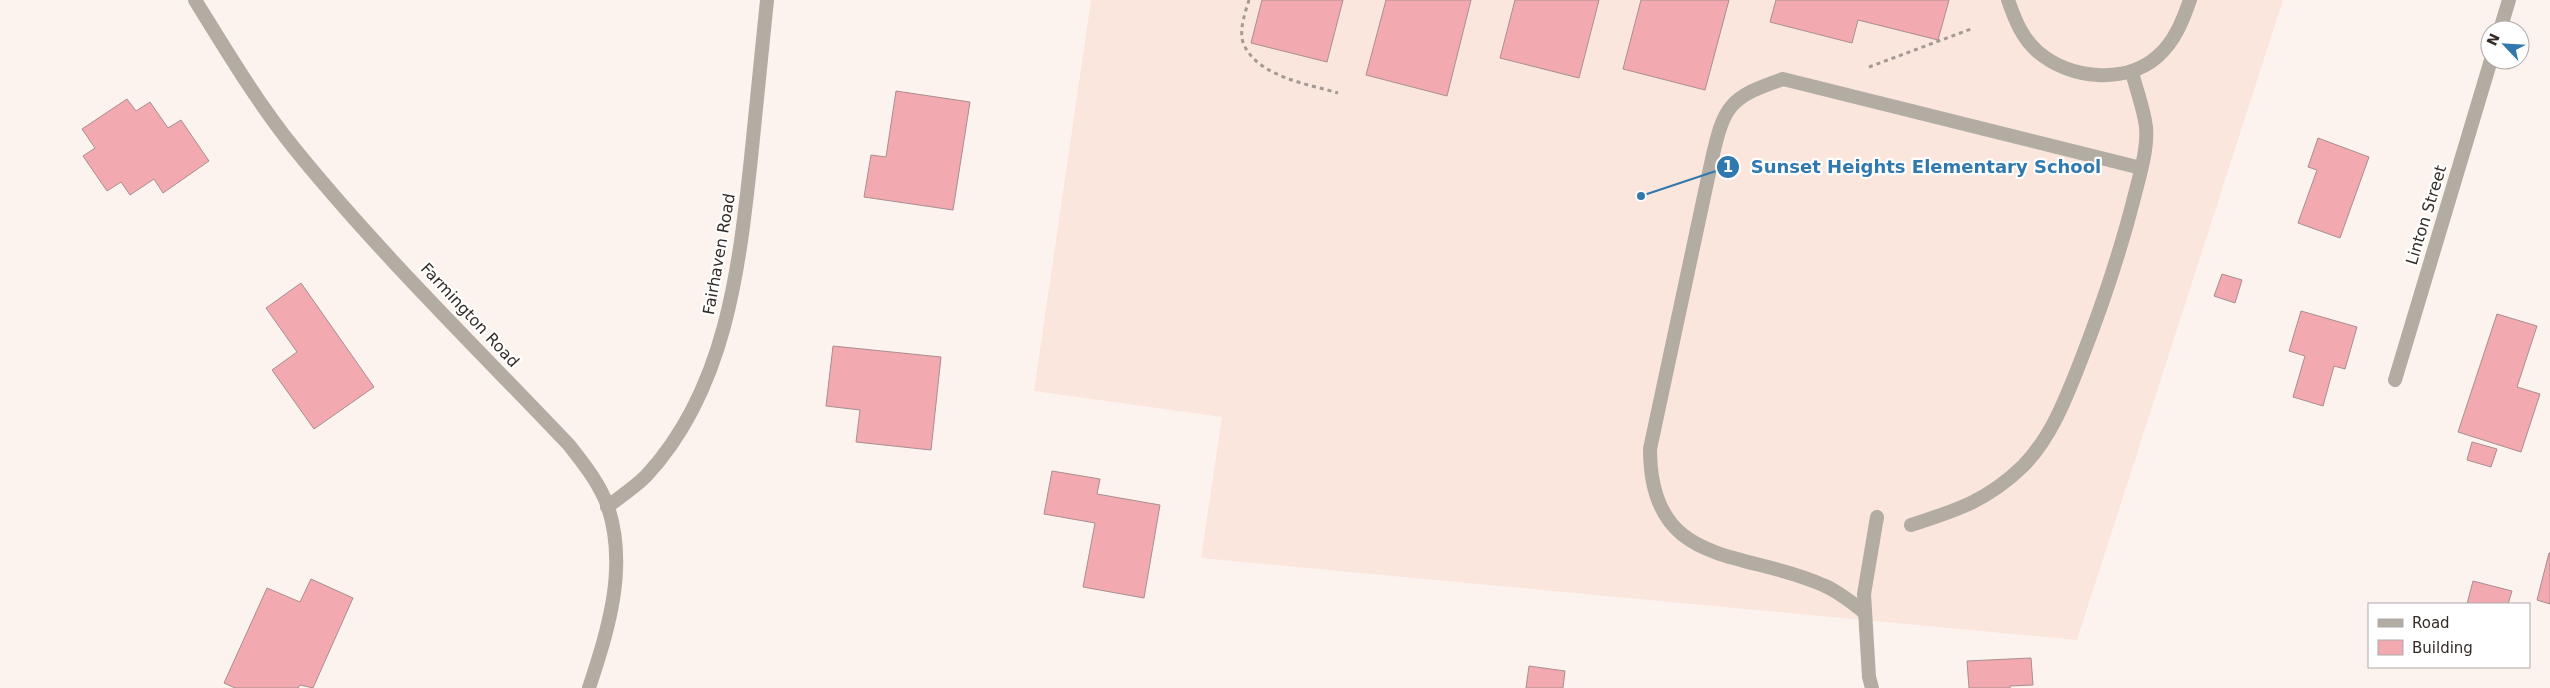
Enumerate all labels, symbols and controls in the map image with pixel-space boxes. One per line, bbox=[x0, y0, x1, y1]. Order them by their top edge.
north arrow bbox=[2480, 20, 2530, 70]
text: N bbox=[2483, 31, 2503, 48]
callout: Sunset Heights Elementary School bbox=[1716, 150, 2112, 183]
text: Sunset Heights Elementary School bbox=[1751, 156, 2101, 177]
text: 1 bbox=[1723, 158, 1733, 176]
street label: Linton Street bbox=[2402, 163, 2450, 267]
street label: Fairhaven Road bbox=[699, 192, 739, 316]
street label: Farmington Road bbox=[417, 259, 523, 371]
legend bbox=[2368, 603, 2530, 668]
text: Road bbox=[2412, 614, 2450, 632]
text: Building bbox=[2412, 639, 2473, 657]

